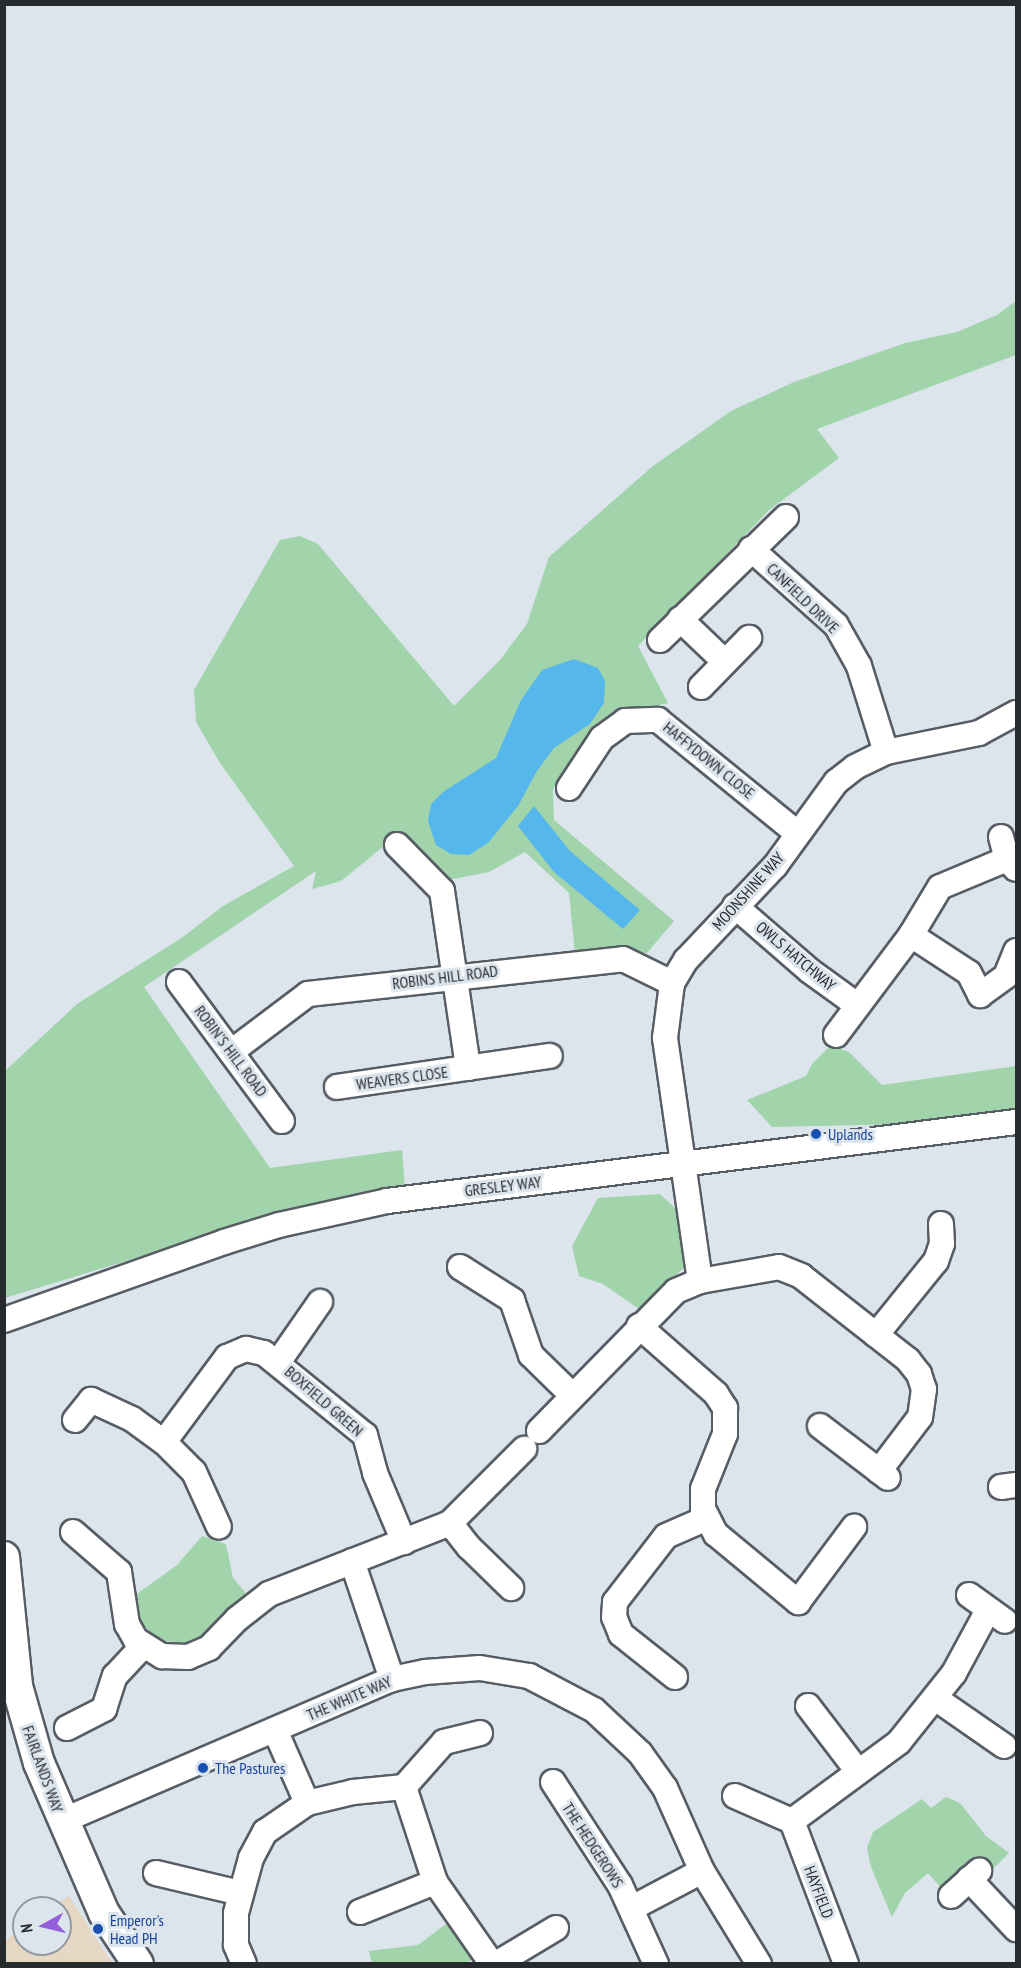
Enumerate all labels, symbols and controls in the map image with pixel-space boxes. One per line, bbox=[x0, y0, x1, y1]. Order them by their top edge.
street label: CANFIELD DRIVE bbox=[763, 559, 843, 637]
street label: HAFFYDOWN CLOSE bbox=[659, 717, 759, 803]
street label: MOONSHINE WAY bbox=[708, 848, 788, 934]
street label: OWLS HATCHWAY bbox=[752, 917, 840, 995]
street label: ROBINS HILL ROAD bbox=[391, 961, 499, 993]
street label: ROBIN'S HILL ROAD bbox=[190, 1001, 272, 1101]
street label: WEAVERS CLOSE bbox=[355, 1062, 449, 1094]
place label: Uplands bbox=[828, 1124, 873, 1144]
marker: Uplands bbox=[809, 1127, 823, 1141]
street label: GRESLEY WAY bbox=[463, 1172, 543, 1200]
street label: BOXFIELD GREEN bbox=[281, 1362, 367, 1440]
street label: THE WHITE WAY bbox=[303, 1671, 395, 1725]
street label: FAIRLANDS WAY bbox=[18, 1723, 68, 1815]
place label: The Pastures bbox=[215, 1758, 286, 1778]
marker: The Pastures bbox=[196, 1761, 210, 1775]
street label: THE HEDGEROWS bbox=[558, 1799, 628, 1891]
street label: HAYFIELD bbox=[800, 1863, 838, 1921]
north arrow bbox=[12, 1896, 72, 1956]
place label: Emperor's Head PH bbox=[110, 1910, 164, 1948]
marker: Emperor's Head PH bbox=[91, 1922, 105, 1936]
text: N bbox=[16, 1923, 37, 1934]

